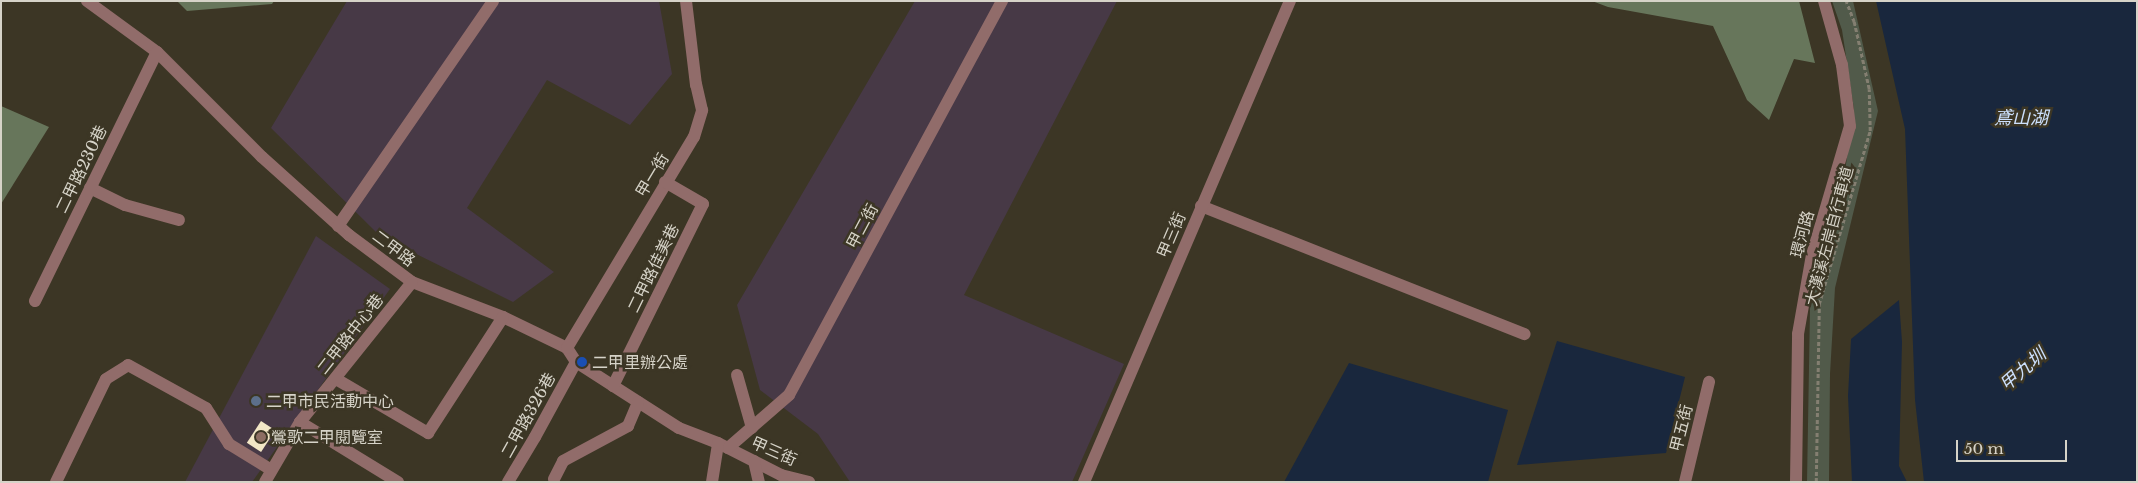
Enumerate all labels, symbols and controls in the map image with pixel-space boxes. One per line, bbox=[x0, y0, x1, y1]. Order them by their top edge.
water label: 鳶山湖 bbox=[1994, 107, 2048, 129]
street label: 二甲路230巷 bbox=[52, 122, 110, 216]
street label: 甲一街 bbox=[631, 149, 673, 201]
street label: 大漢溪左岸自行車道 bbox=[1801, 164, 1857, 308]
street label: 甲二街 bbox=[842, 200, 882, 252]
street label: 環河路 bbox=[1787, 208, 1817, 260]
street label: 甲三街 bbox=[1153, 209, 1189, 261]
street label: 二甲路佳美巷 bbox=[623, 221, 683, 315]
street label: 二甲路 bbox=[369, 226, 419, 270]
street label: 二甲路中心巷 bbox=[313, 290, 387, 378]
water label: 甲九圳 bbox=[1996, 344, 2050, 396]
place label: 二甲里辦公處 bbox=[592, 352, 688, 372]
marker: 二甲里辦公處 bbox=[576, 356, 588, 368]
street label: 二甲路326巷 bbox=[497, 369, 559, 461]
place label: 二甲市民活動中心 bbox=[266, 391, 394, 411]
marker: 二甲市民活動中心 bbox=[250, 395, 262, 407]
street label: 甲五街 bbox=[1666, 402, 1696, 454]
place label: 鶯歌二甲閱覽室 bbox=[271, 427, 383, 447]
scale bar bbox=[1958, 430, 2069, 462]
marker: 鶯歌二甲閱覽室 bbox=[255, 431, 267, 443]
street label: 甲三街 bbox=[748, 432, 800, 470]
text: 50 m bbox=[1964, 439, 2004, 458]

